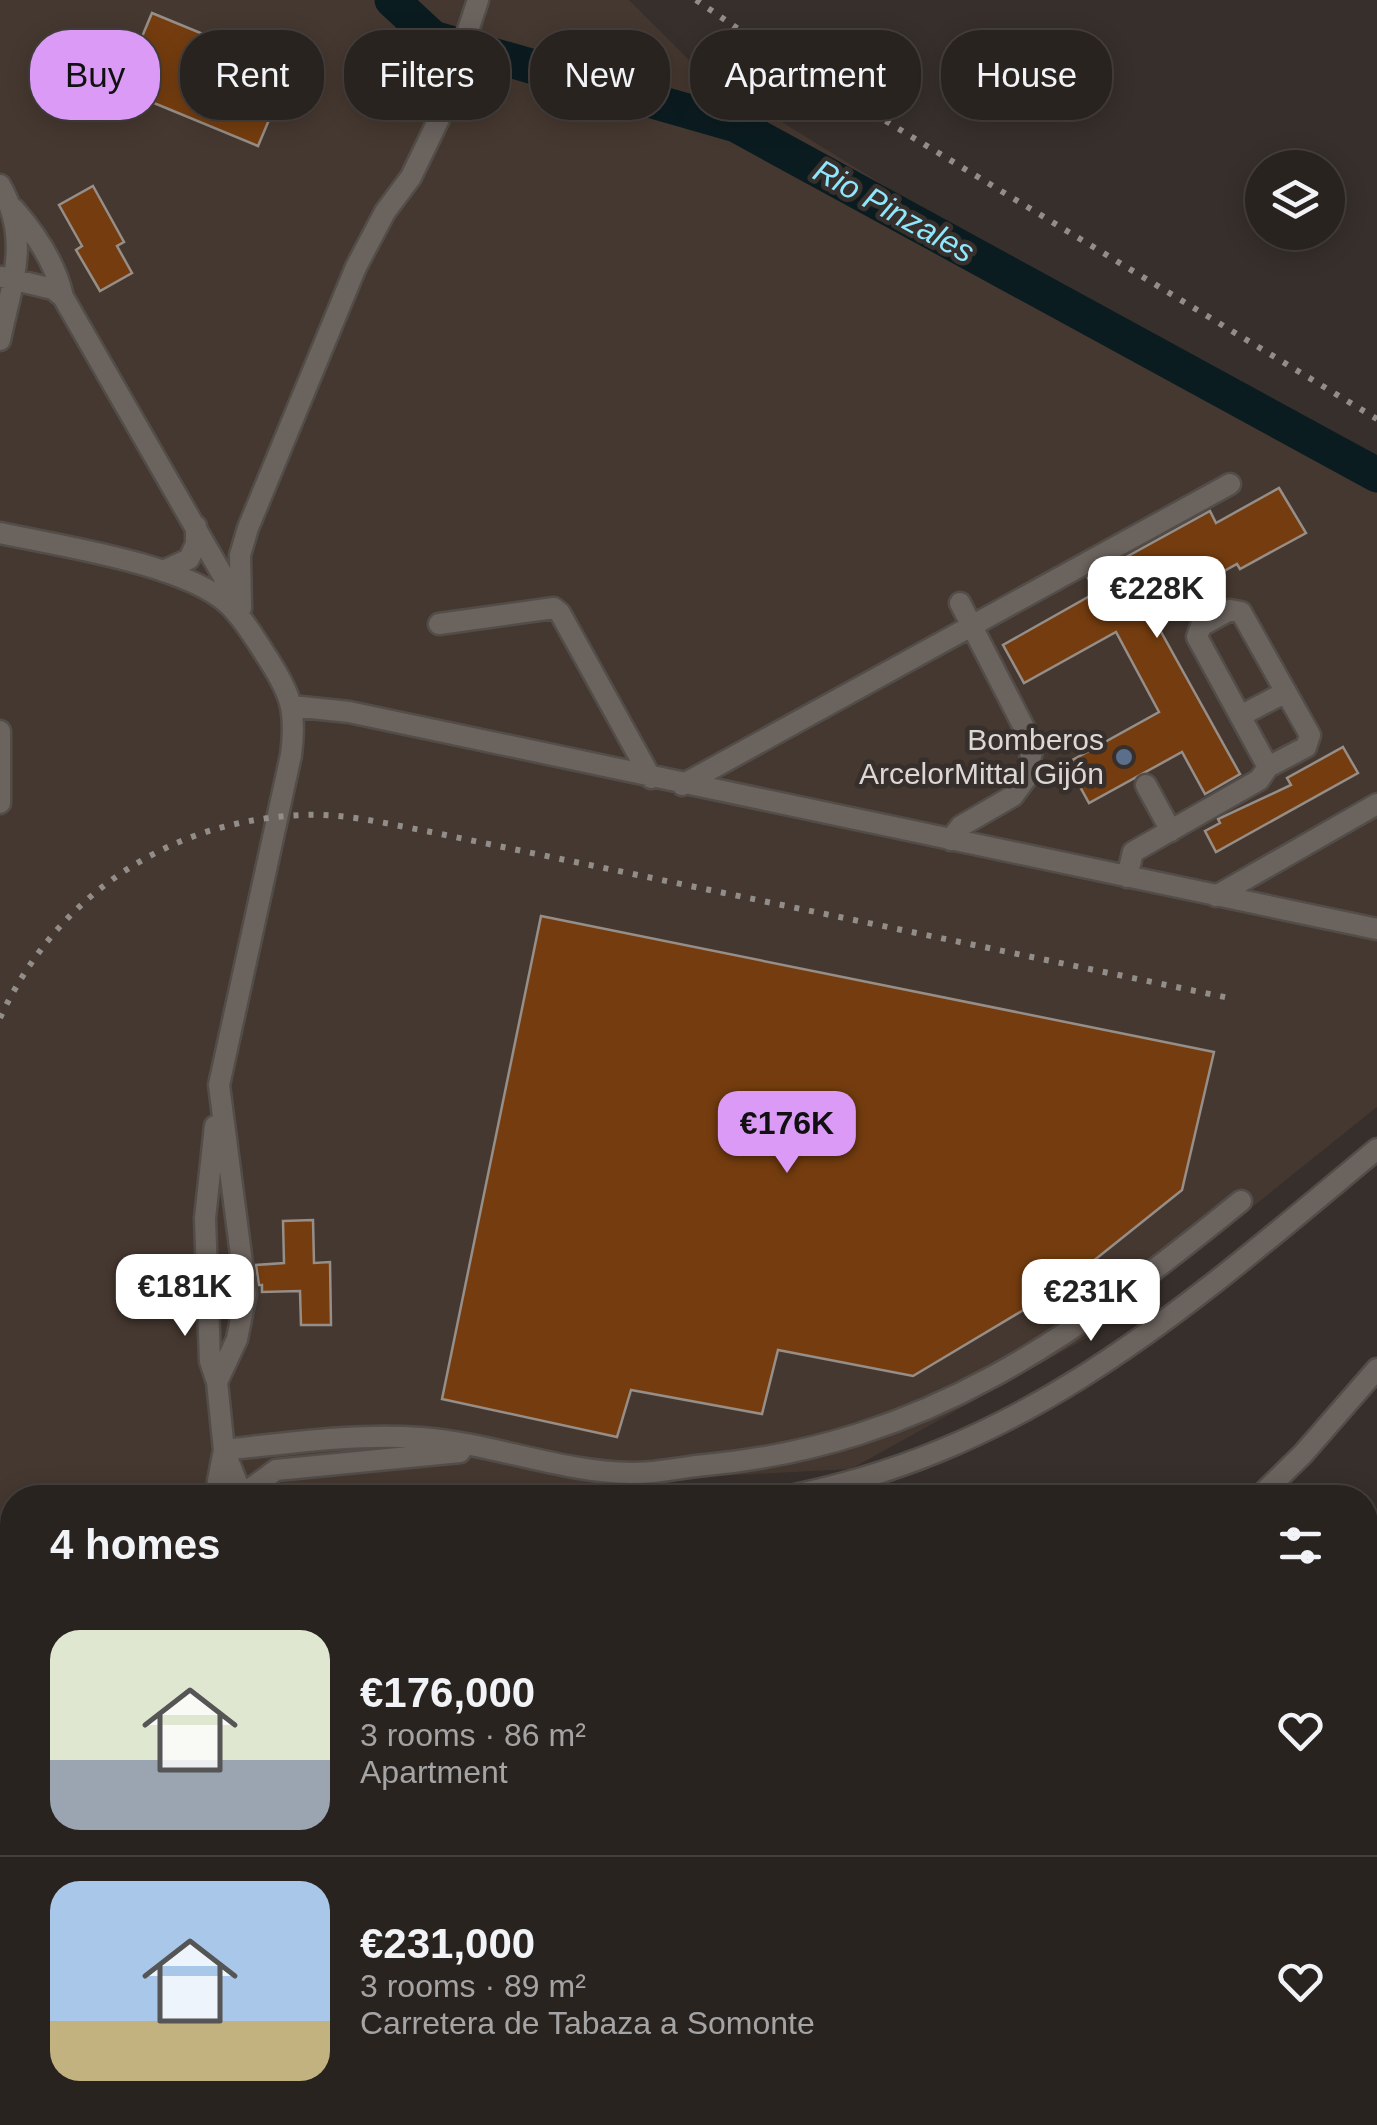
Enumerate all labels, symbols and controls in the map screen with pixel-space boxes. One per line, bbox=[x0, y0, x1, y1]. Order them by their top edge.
chip: Buy bbox=[30, 30, 160, 120]
chip: Rent bbox=[180, 30, 324, 120]
chip: Filters bbox=[344, 30, 510, 120]
chip: New bbox=[530, 30, 670, 120]
chip: Apartment bbox=[690, 30, 921, 120]
chip: House bbox=[941, 30, 1112, 120]
map controls bbox=[1245, 150, 1345, 250]
button: layers bbox=[1245, 150, 1345, 250]
water label: Rio Pinzales bbox=[807, 152, 981, 270]
pin: €228K bbox=[1087, 556, 1227, 641]
text: €228K bbox=[1110, 570, 1204, 606]
place label: Bomberos ArcelorMittal Gijón bbox=[859, 723, 1104, 790]
marker: Bomberos ArcelorMittal Gijón bbox=[1113, 746, 1135, 768]
pin: €176K bbox=[717, 1091, 857, 1176]
text: €176K bbox=[740, 1105, 834, 1141]
pin: €181K bbox=[115, 1254, 255, 1339]
pin: €231K bbox=[1021, 1259, 1161, 1344]
text: €181K bbox=[138, 1268, 232, 1304]
text: €231K bbox=[1044, 1273, 1138, 1309]
icon: filters bbox=[1273, 1518, 1328, 1573]
text: 4 homes bbox=[50, 1521, 220, 1568]
text: €176,000 bbox=[360, 1669, 535, 1716]
icon: home bbox=[130, 1670, 250, 1790]
icon: heart bbox=[1273, 1703, 1328, 1758]
text: 3 rooms · 86 m² bbox=[360, 1717, 586, 1753]
text: Apartment bbox=[360, 1754, 508, 1790]
text: €231,000 bbox=[360, 1920, 535, 1967]
icon: home bbox=[130, 1921, 250, 2041]
icon: heart bbox=[1273, 1954, 1328, 2009]
text: 3 rooms · 89 m² bbox=[360, 1968, 586, 2004]
text: Carretera de Tabaza a Somonte bbox=[360, 2005, 815, 2041]

